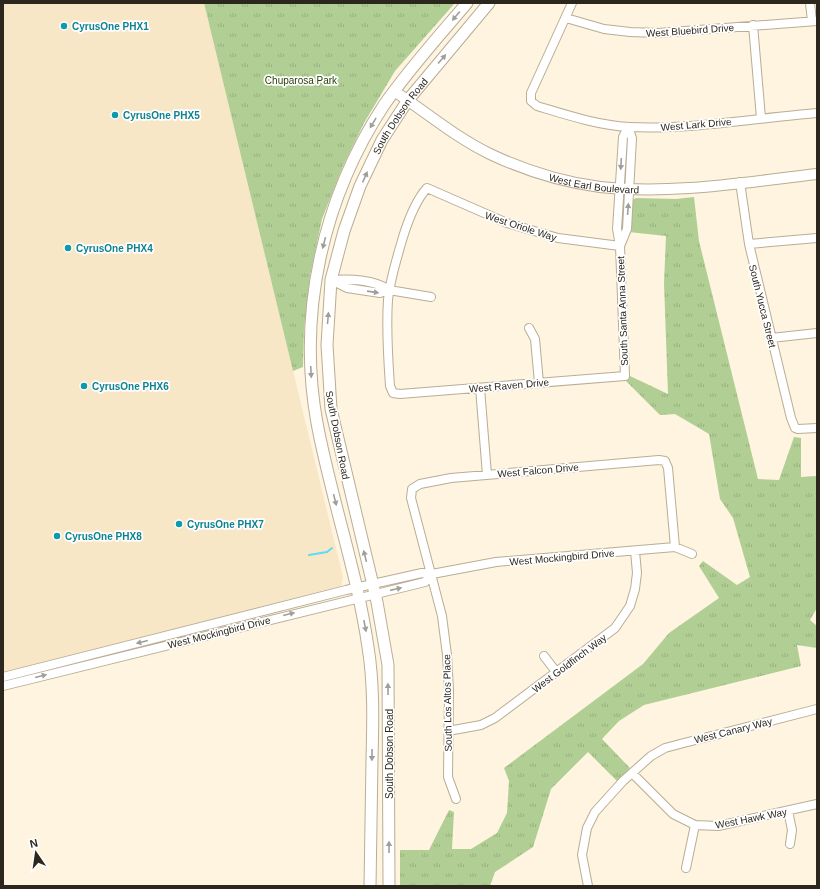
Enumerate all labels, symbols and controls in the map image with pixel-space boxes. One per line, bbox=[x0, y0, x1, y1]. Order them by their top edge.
one-way arrow bbox=[452, 11, 461, 21]
marker: CyrusOne PHX1 bbox=[59, 21, 69, 31]
place label: CyrusOne PHX1 bbox=[72, 21, 149, 32]
street label: West Bluebird Drive bbox=[646, 22, 735, 39]
one-way arrow bbox=[437, 54, 446, 65]
park label: Chuparosa Park bbox=[265, 75, 338, 86]
street label: South Dobson Road bbox=[371, 76, 430, 156]
marker: CyrusOne PHX5 bbox=[110, 110, 120, 120]
place label: CyrusOne PHX5 bbox=[123, 110, 200, 121]
street label: West Lark Drive bbox=[660, 116, 732, 133]
one-way arrow bbox=[369, 117, 376, 129]
one-way arrow bbox=[618, 158, 625, 170]
one-way arrow bbox=[362, 171, 368, 183]
street label: West Earl Boulevard bbox=[548, 172, 639, 195]
one-way arrow bbox=[625, 203, 632, 215]
street label: West Oriole Way bbox=[484, 210, 558, 243]
one-way arrow bbox=[320, 237, 326, 249]
marker: CyrusOne PHX4 bbox=[63, 243, 73, 253]
place label: CyrusOne PHX4 bbox=[76, 243, 153, 254]
street label: South Santa Anna Street bbox=[615, 256, 630, 366]
street label: South Yucca Street bbox=[747, 263, 778, 349]
one-way arrow bbox=[367, 289, 380, 295]
one-way arrow bbox=[324, 312, 331, 324]
one-way arrow bbox=[308, 366, 315, 378]
street label: West Raven Drive bbox=[469, 376, 550, 394]
marker: CyrusOne PHX6 bbox=[79, 381, 89, 391]
place label: CyrusOne PHX6 bbox=[92, 381, 169, 392]
street label: South Dobson Road bbox=[324, 390, 352, 480]
street label: West Falcon Drive bbox=[497, 461, 580, 480]
one-way arrow bbox=[332, 493, 338, 506]
marker: CyrusOne PHX7 bbox=[174, 519, 184, 529]
place label: CyrusOne PHX7 bbox=[187, 519, 264, 530]
marker: CyrusOne PHX8 bbox=[52, 531, 62, 541]
place label: CyrusOne PHX8 bbox=[65, 531, 142, 542]
street label: West Mockingbird Drive bbox=[509, 547, 615, 568]
one-way arrow bbox=[362, 550, 368, 562]
one-way arrow bbox=[390, 585, 403, 591]
one-way arrow bbox=[283, 611, 295, 617]
street label: West Mockingbird Drive bbox=[167, 614, 272, 651]
one-way arrow bbox=[362, 620, 368, 632]
street label: West Goldfinch Way bbox=[530, 632, 609, 695]
one-way arrow bbox=[135, 639, 148, 645]
street label: South Los Altos Place bbox=[441, 654, 454, 752]
one-way arrow bbox=[35, 673, 47, 679]
one-way arrow bbox=[385, 683, 392, 695]
street label: South Dobson Road bbox=[384, 709, 395, 799]
street label: West Canary Way bbox=[693, 715, 773, 746]
one-way arrow bbox=[369, 749, 375, 762]
street label: West Hawk Way bbox=[714, 806, 788, 831]
north arrow bbox=[16, 833, 56, 873]
text: N bbox=[29, 837, 39, 850]
one-way arrow bbox=[386, 840, 392, 853]

